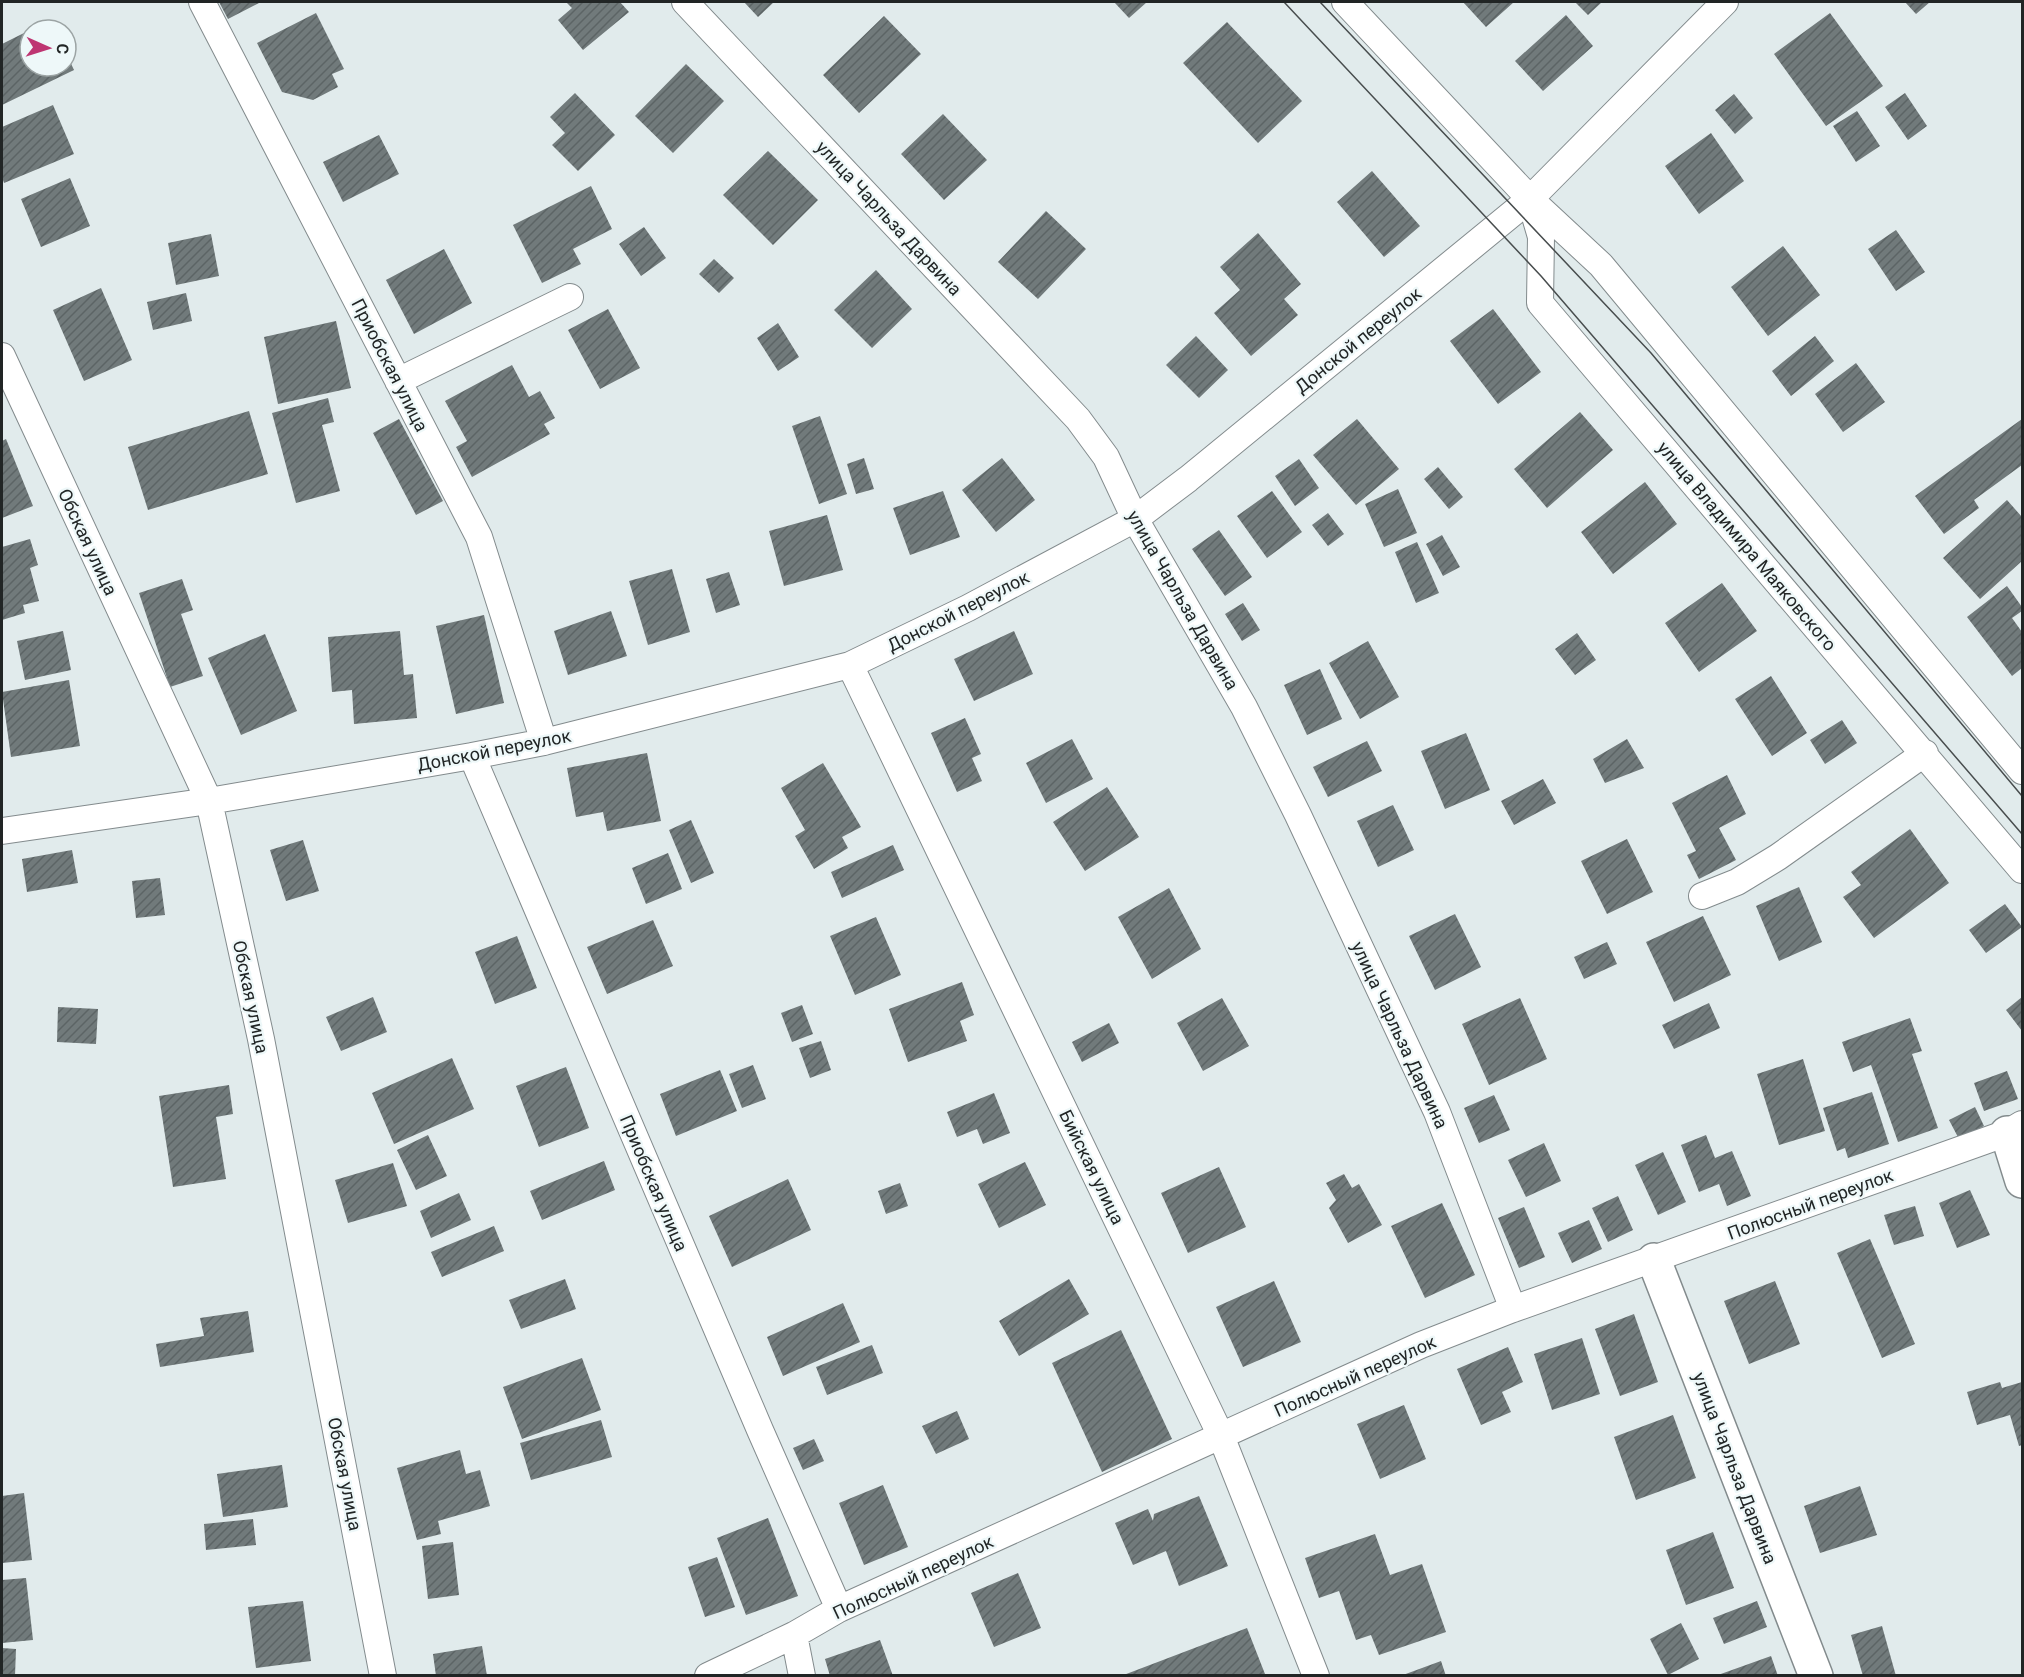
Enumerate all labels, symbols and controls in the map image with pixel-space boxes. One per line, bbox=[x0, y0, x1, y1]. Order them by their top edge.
north arrow bbox=[18, 18, 78, 78]
text: С bbox=[53, 43, 72, 54]
street label: улица Чарльза Дарвина bbox=[812, 136, 966, 300]
street label: Донской переулок bbox=[1291, 282, 1426, 397]
street label: Приобская улица bbox=[347, 295, 433, 435]
street label: улица Владимира Маяковского bbox=[1653, 437, 1841, 655]
street label: Обская улица bbox=[54, 485, 122, 599]
street label: улица Чарльза Дарвина bbox=[1123, 506, 1243, 694]
street label: Донской переулок bbox=[884, 566, 1033, 656]
street label: Донской переулок bbox=[415, 725, 573, 775]
street label: улица Чарльза Дарвина bbox=[1347, 938, 1453, 1132]
street label: Обская улица bbox=[229, 939, 273, 1055]
street label: Бийская улица bbox=[1055, 1106, 1129, 1228]
street label: Приобская улица bbox=[616, 1112, 692, 1254]
street label: Полюсный переулок bbox=[1724, 1164, 1896, 1244]
street label: Полюсный переулок bbox=[1271, 1331, 1439, 1421]
street label: улица Чарльза Дарвина bbox=[1689, 1369, 1781, 1567]
street label: Обская улица bbox=[324, 1416, 366, 1532]
street label: Полюсный переулок bbox=[829, 1530, 997, 1623]

